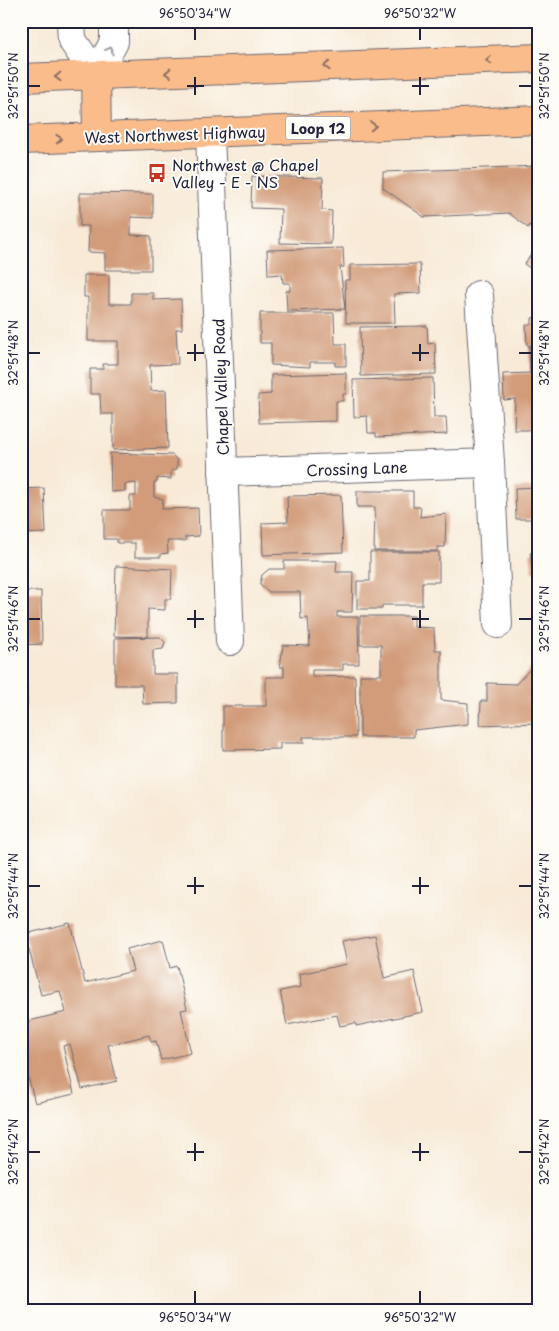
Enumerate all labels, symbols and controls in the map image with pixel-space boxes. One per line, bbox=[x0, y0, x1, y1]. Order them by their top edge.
text: 96°50'34"W bbox=[159, 4, 232, 22]
text: 96°50'32"W bbox=[384, 4, 457, 22]
one-way arrow bbox=[104, 46, 114, 55]
text: 32°51'50"N bbox=[4, 52, 22, 120]
text: 32°51'50"N bbox=[535, 52, 553, 120]
one-way arrow bbox=[485, 55, 493, 66]
one-way arrow bbox=[322, 61, 330, 72]
one-way arrow bbox=[164, 67, 172, 78]
one-way arrow bbox=[54, 72, 62, 82]
road number: Loop 12 bbox=[286, 116, 350, 140]
street label: West Northwest Highway bbox=[84, 119, 266, 149]
one-way arrow bbox=[370, 121, 378, 131]
one-way arrow bbox=[56, 134, 64, 144]
place label: Northwest @ Chapel Valley - E - NS bbox=[172, 153, 319, 193]
bus stop icon: Northwest @ Chapel Valley - E - NS bbox=[146, 162, 168, 184]
street label: Chapel Valley Road bbox=[206, 318, 234, 456]
text: 32°51'48"N bbox=[4, 320, 22, 386]
text: 32°51'48"N bbox=[535, 320, 553, 386]
street label: Crossing Lane bbox=[306, 455, 408, 481]
text: 32°51'46"N bbox=[4, 586, 22, 652]
text: 32°51'46"N bbox=[535, 586, 553, 652]
text: 32°51'44"N bbox=[4, 853, 22, 919]
text: 32°51'44"N bbox=[535, 853, 553, 919]
text: 32°51'42"N bbox=[4, 1119, 22, 1185]
text: 32°51'42"N bbox=[535, 1119, 553, 1185]
text: 96°50'34"W bbox=[159, 1308, 232, 1326]
text: 96°50'32"W bbox=[384, 1308, 457, 1326]

